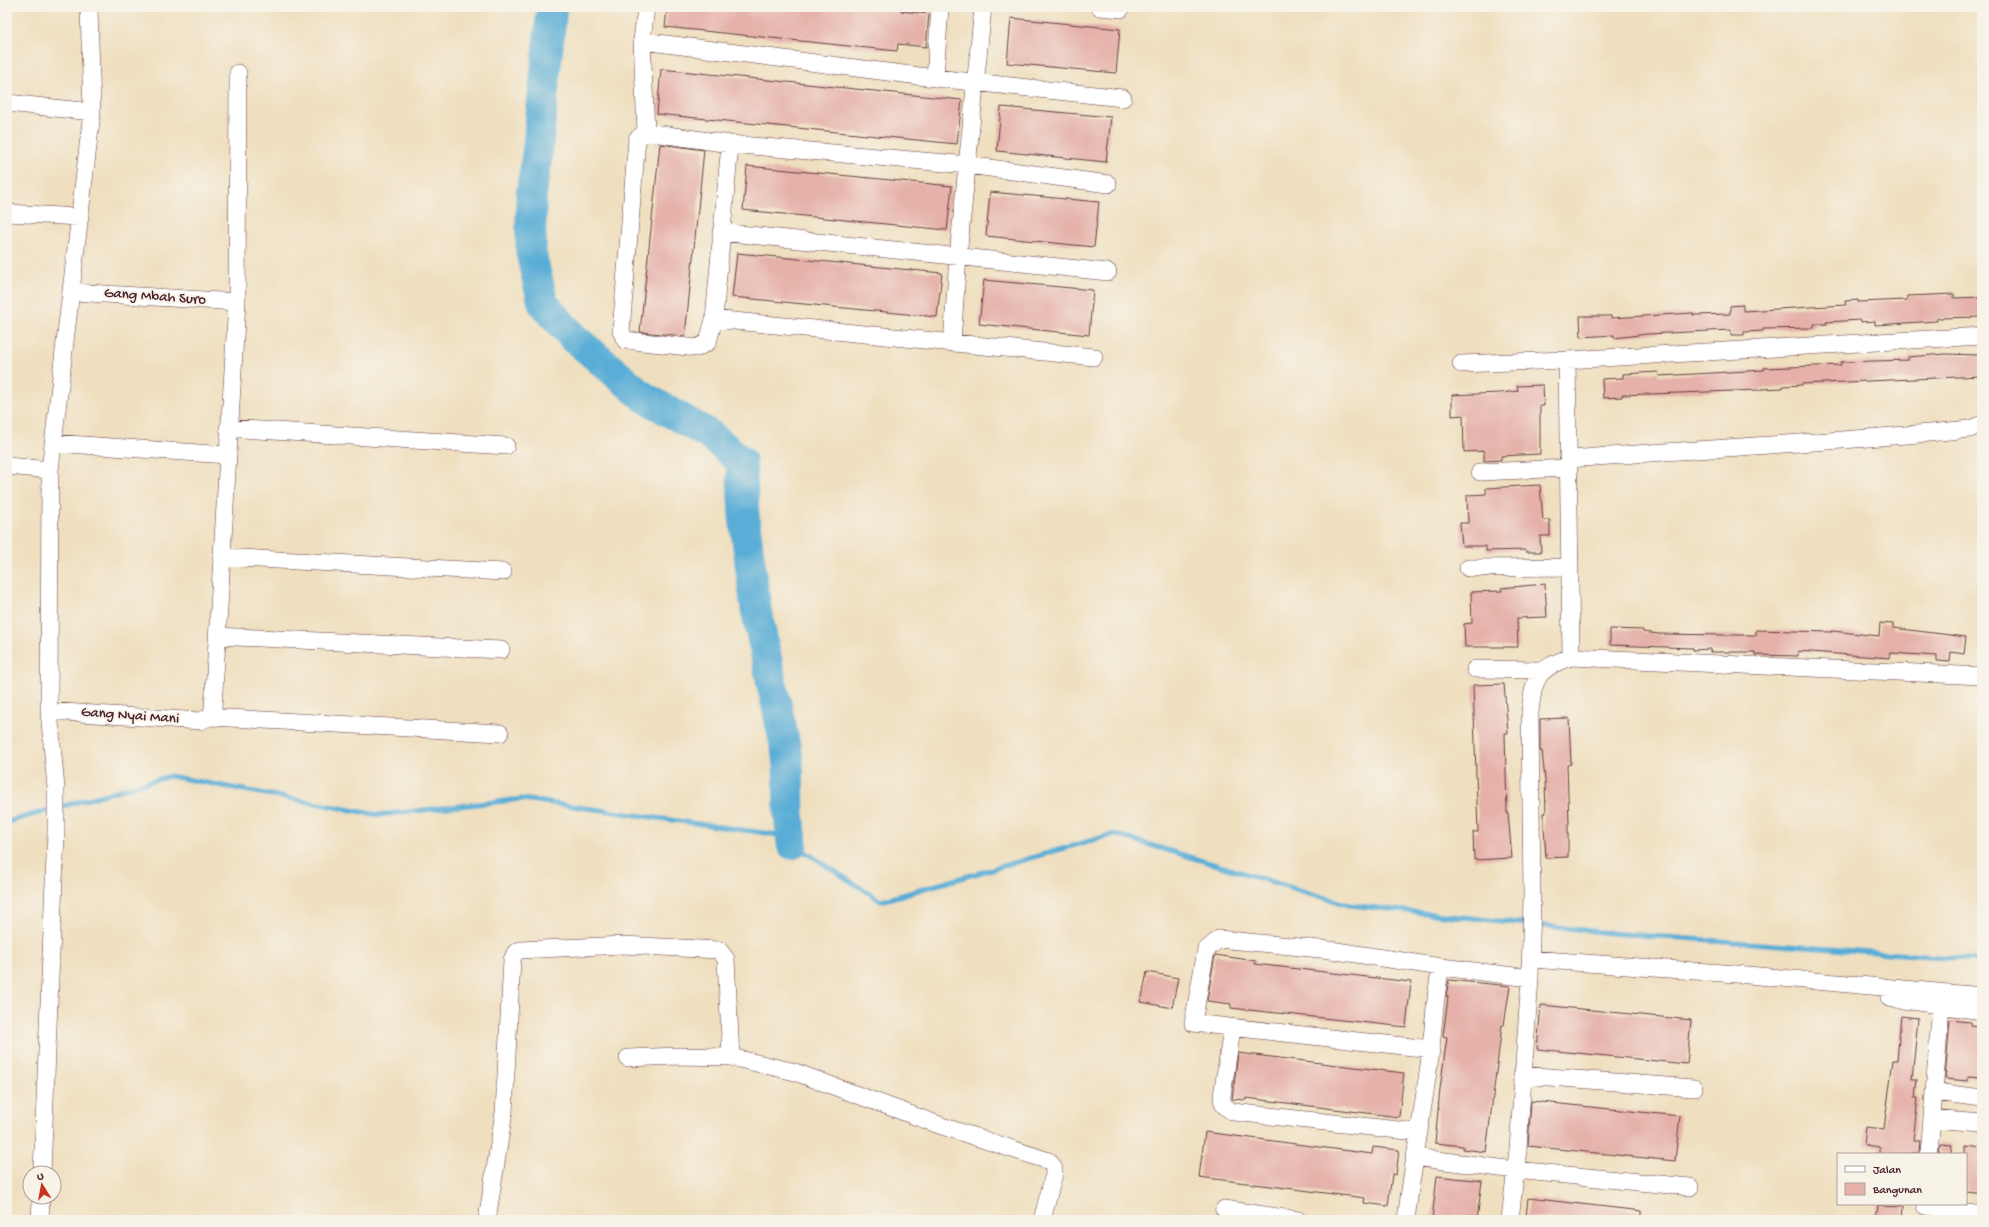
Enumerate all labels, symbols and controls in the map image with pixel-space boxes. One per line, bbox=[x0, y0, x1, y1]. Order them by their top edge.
street label: Gang Mbah Suro bbox=[103, 284, 207, 310]
street label: Gang Nyai Mani bbox=[80, 704, 180, 728]
legend bbox=[1837, 1153, 1967, 1205]
text: Jalan bbox=[1873, 1164, 1901, 1178]
north arrow bbox=[22, 1165, 62, 1205]
text: U bbox=[36, 1171, 45, 1184]
text: Bangunan bbox=[1872, 1184, 1922, 1198]

